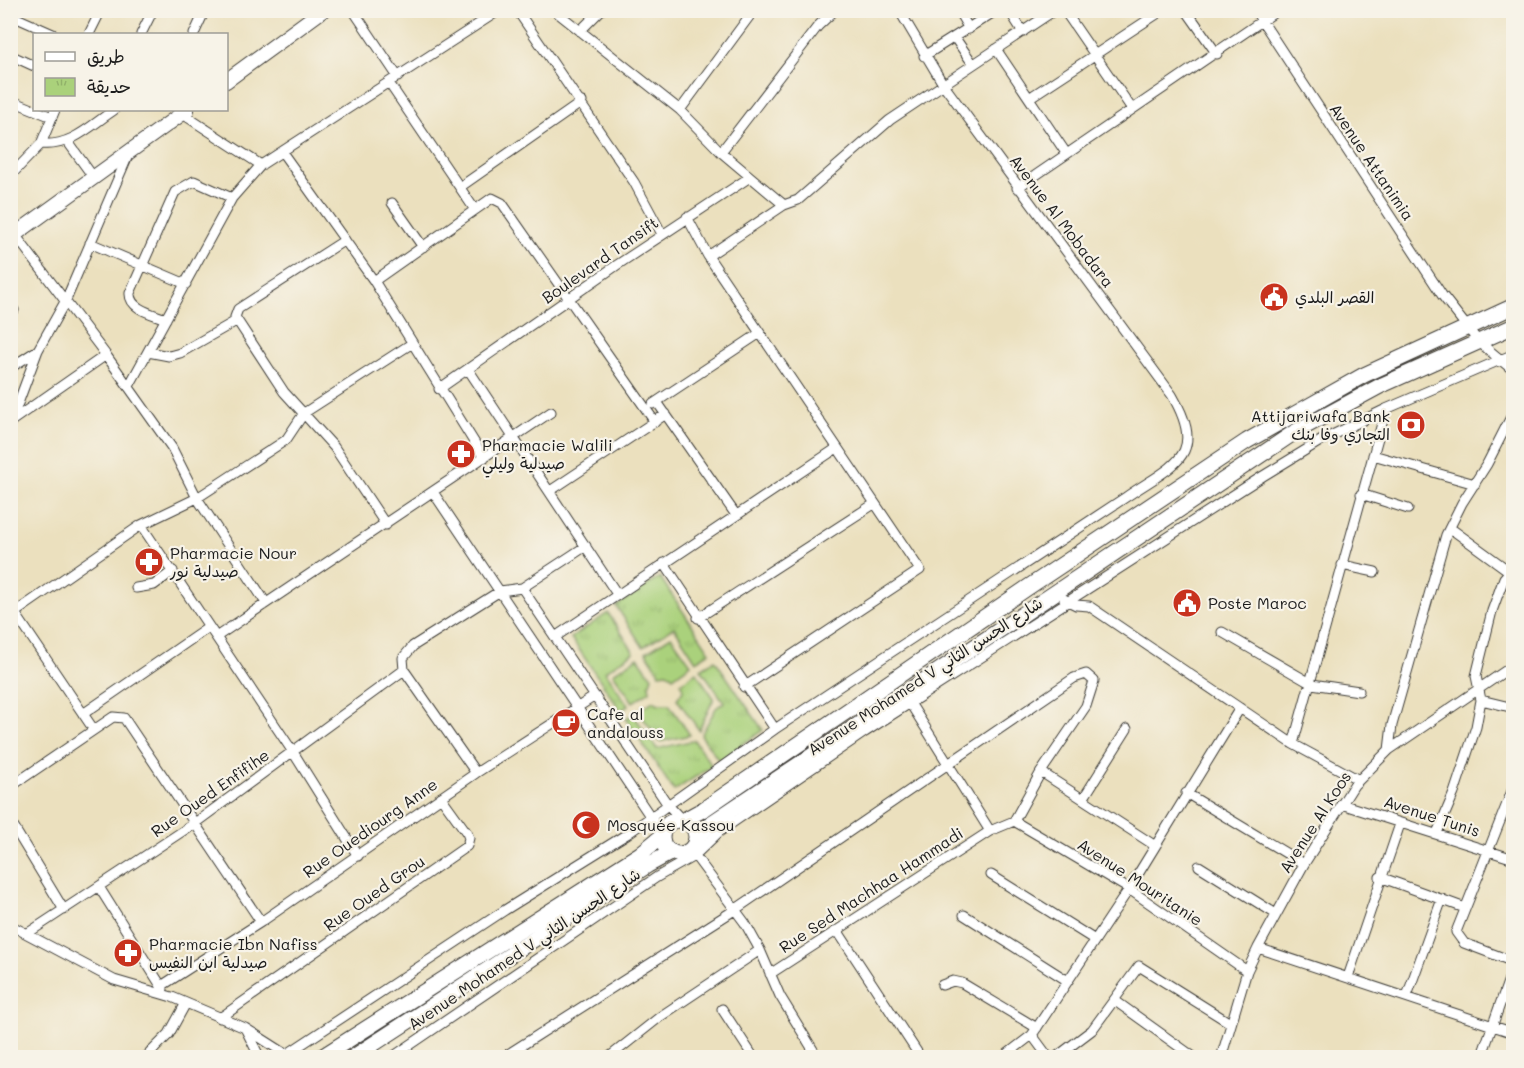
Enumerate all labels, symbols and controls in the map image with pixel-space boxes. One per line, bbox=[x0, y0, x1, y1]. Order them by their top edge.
legend bbox=[33, 33, 228, 111]
text: طريق bbox=[87, 44, 125, 68]
text: حديقة bbox=[87, 74, 131, 98]
street label: Avenue Attanimia bbox=[1325, 99, 1419, 224]
street label: Avenue Al Mobadara bbox=[1006, 150, 1119, 291]
street label: Boulevard Tansift bbox=[537, 212, 662, 308]
public building icon: القصر البلدي bbox=[1258, 281, 1290, 313]
place label: القصر البلدي bbox=[1295, 286, 1374, 309]
place label: Attijariwafa Bank التجاري وفا بنك bbox=[1251, 405, 1390, 446]
bank icon: Attijariwafa Bank التجاري وفا بنك bbox=[1395, 409, 1427, 441]
place label: Pharmacie Walili صيدلية وليلي bbox=[482, 434, 613, 478]
pharmacy icon: Pharmacie Walili صيدلية وليلي bbox=[445, 438, 477, 470]
place label: Pharmacie Nour صيدلية نور bbox=[169, 542, 297, 582]
pharmacy icon: Pharmacie Nour صيدلية نور bbox=[133, 546, 165, 578]
public building icon: Poste Maroc bbox=[1171, 587, 1203, 619]
street label: Avenue Mohamed V شارع الحسن الثاني bbox=[803, 592, 1049, 764]
place label: Poste Maroc bbox=[1208, 592, 1307, 613]
place label: Cafe al andalouss bbox=[587, 703, 664, 742]
cafe icon: Cafe al andalouss bbox=[550, 707, 582, 739]
street label: Rue Oued Enfifihe bbox=[146, 744, 273, 841]
street label: Avenue Al Koos bbox=[1274, 767, 1355, 877]
street label: Rue Ouediourg Anne bbox=[298, 773, 441, 882]
street label: Avenue Tunis bbox=[1382, 790, 1483, 841]
mosque icon: Mosquée Kassou bbox=[570, 809, 602, 841]
place label: Mosquée Kassou bbox=[607, 814, 734, 835]
street label: Rue Sed Machhaa Hammadi bbox=[775, 822, 967, 957]
street label: Avenue Mouritanie bbox=[1074, 833, 1207, 930]
street label: Rue Oued Grou bbox=[319, 850, 428, 935]
street label: Avenue Mohamed V شارع الحسن الثاني bbox=[403, 863, 647, 1039]
place label: Pharmacie Ibn Nafiss صيدلية ابن النفيس bbox=[149, 933, 317, 972]
pharmacy icon: Pharmacie Ibn Nafiss صيدلية ابن النفيس bbox=[112, 937, 144, 969]

